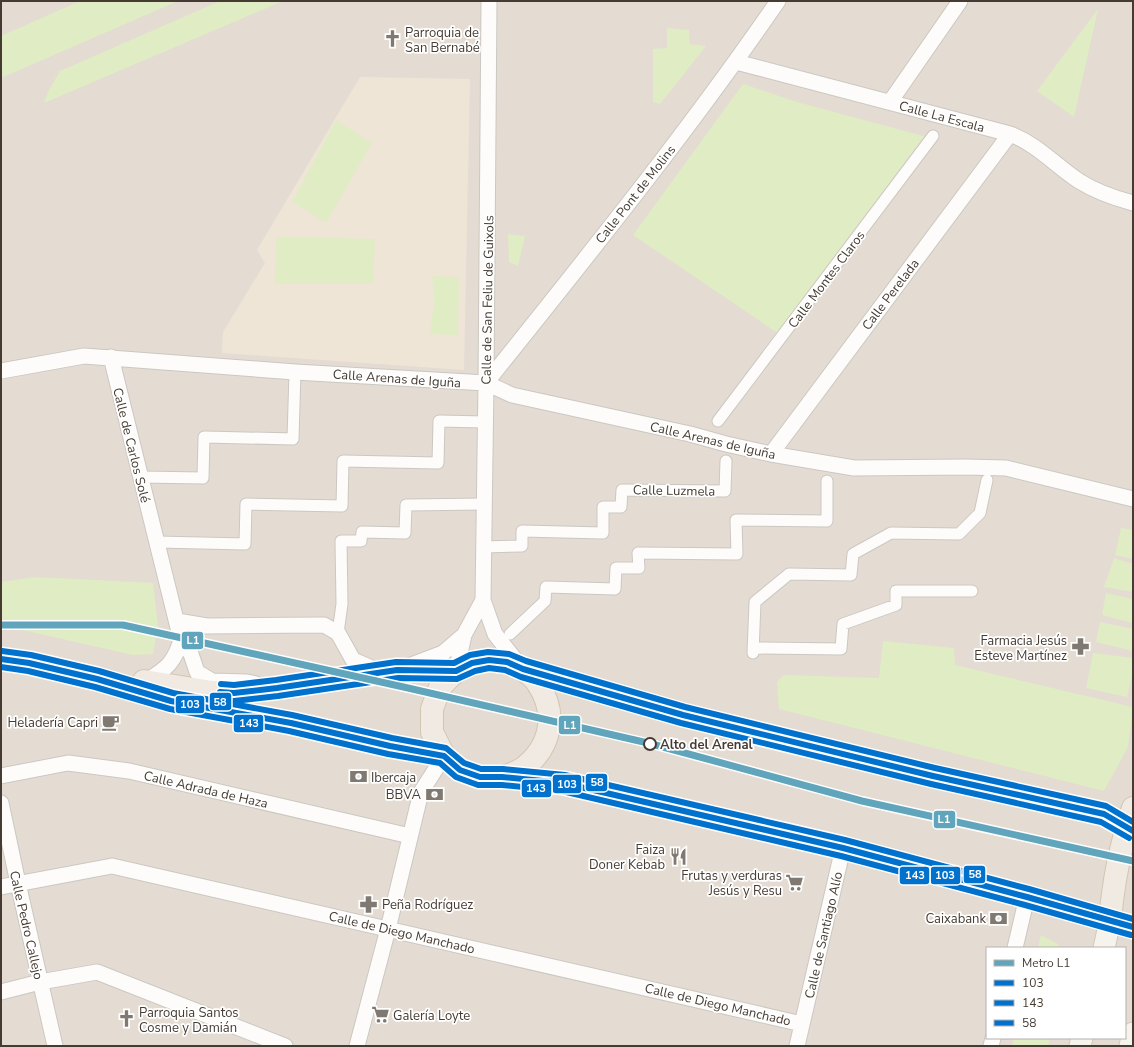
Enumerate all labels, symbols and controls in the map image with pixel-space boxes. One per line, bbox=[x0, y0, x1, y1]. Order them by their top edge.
place label: Parroquia de San Bernabé bbox=[405, 24, 480, 57]
church icon: Parroquia de San Bernabé bbox=[382, 29, 402, 49]
street label: Calle La Escala bbox=[897, 97, 987, 137]
street label: Calle Pont de Molins bbox=[592, 142, 680, 248]
street label: Calle de San Feliu de Guixols bbox=[478, 215, 498, 385]
street label: Calle Montes Claros bbox=[784, 227, 869, 332]
street label: Calle Perelada bbox=[858, 255, 924, 334]
street label: Calle Arenas de Iguña bbox=[332, 366, 462, 392]
street label: Calle de Carlos Solé bbox=[108, 386, 154, 505]
street label: Calle Arenas de Iguña bbox=[648, 418, 777, 464]
street label: Calle Luzmela bbox=[633, 481, 715, 501]
line badge: L1 bbox=[181, 631, 204, 650]
place label: Farmacia Jesús Esteve Martínez bbox=[974, 632, 1067, 665]
text: L1 bbox=[187, 633, 199, 648]
pharmacy icon: Farmacia Jesús Esteve Martínez bbox=[1070, 637, 1090, 657]
line badge: 58 bbox=[209, 692, 232, 711]
line badge: 103 bbox=[175, 695, 205, 714]
text: 58 bbox=[213, 695, 227, 710]
text: 103 bbox=[180, 697, 200, 712]
cafe icon: Heladería Capri bbox=[101, 712, 121, 732]
place label: Heladería Capri bbox=[7, 714, 98, 732]
line badge: 143 bbox=[233, 714, 264, 733]
line badge: L1 bbox=[558, 715, 581, 735]
text: 143 bbox=[239, 716, 259, 731]
text: L1 bbox=[564, 718, 576, 733]
place label: Alto del Arenal bbox=[660, 736, 754, 754]
marker: Alto del Arenal bbox=[643, 737, 657, 751]
street label: Calle Adrada de Haza bbox=[142, 767, 270, 813]
bank icon: Ibercaja bbox=[348, 767, 368, 787]
place label: Ibercaja bbox=[371, 769, 416, 787]
line badge: 58 bbox=[585, 773, 608, 792]
line badge: 103 bbox=[552, 774, 582, 794]
text: 58 bbox=[590, 775, 604, 790]
text: 103 bbox=[557, 777, 577, 792]
line badge: 143 bbox=[521, 779, 552, 798]
text: 143 bbox=[526, 781, 546, 796]
bank icon: BBVA bbox=[424, 784, 444, 804]
place label: BBVA bbox=[386, 786, 422, 804]
line badge: L1 bbox=[933, 810, 956, 829]
text: L1 bbox=[938, 812, 950, 827]
place label: Faiza Doner Kebab bbox=[589, 841, 665, 874]
restaurant icon: Faiza Doner Kebab bbox=[668, 846, 688, 866]
line badge: 58 bbox=[963, 865, 986, 884]
line badge: 143 bbox=[899, 866, 930, 885]
line badge: 103 bbox=[930, 866, 961, 885]
place label: Frutas y verduras Jesús y Resu bbox=[681, 867, 782, 900]
text: 58 bbox=[968, 867, 982, 882]
text: 143 bbox=[905, 868, 925, 883]
text: 103 bbox=[935, 868, 955, 883]
street label: Calle Pedro Callejo bbox=[5, 869, 47, 981]
street label: Calle de Santiago Alío bbox=[801, 870, 847, 1000]
supermarket icon: Frutas y verduras Jesús y Resu bbox=[785, 872, 805, 892]
pharmacy icon: Peña Rodríguez bbox=[359, 894, 379, 914]
place label: Peña Rodríguez bbox=[382, 896, 473, 914]
street label: Calle de Diego Manchado bbox=[327, 907, 477, 959]
bank icon: Caixabank bbox=[989, 908, 1009, 928]
place label: Caixabank bbox=[926, 910, 986, 928]
legend bbox=[986, 947, 1126, 1039]
text: Metro L1 bbox=[1022, 955, 1071, 971]
text: 103 bbox=[1022, 975, 1044, 991]
street label: Calle de Diego Manchado bbox=[643, 979, 793, 1031]
text: 143 bbox=[1022, 995, 1044, 1011]
place label: Parroquia Santos Cosme y Damián bbox=[139, 1004, 239, 1037]
supermarket icon: Galería Loyte bbox=[370, 1005, 390, 1025]
place label: Galería Loyte bbox=[393, 1007, 470, 1025]
church icon: Parroquia Santos Cosme y Damián bbox=[116, 1009, 136, 1029]
text: 58 bbox=[1022, 1015, 1036, 1031]

